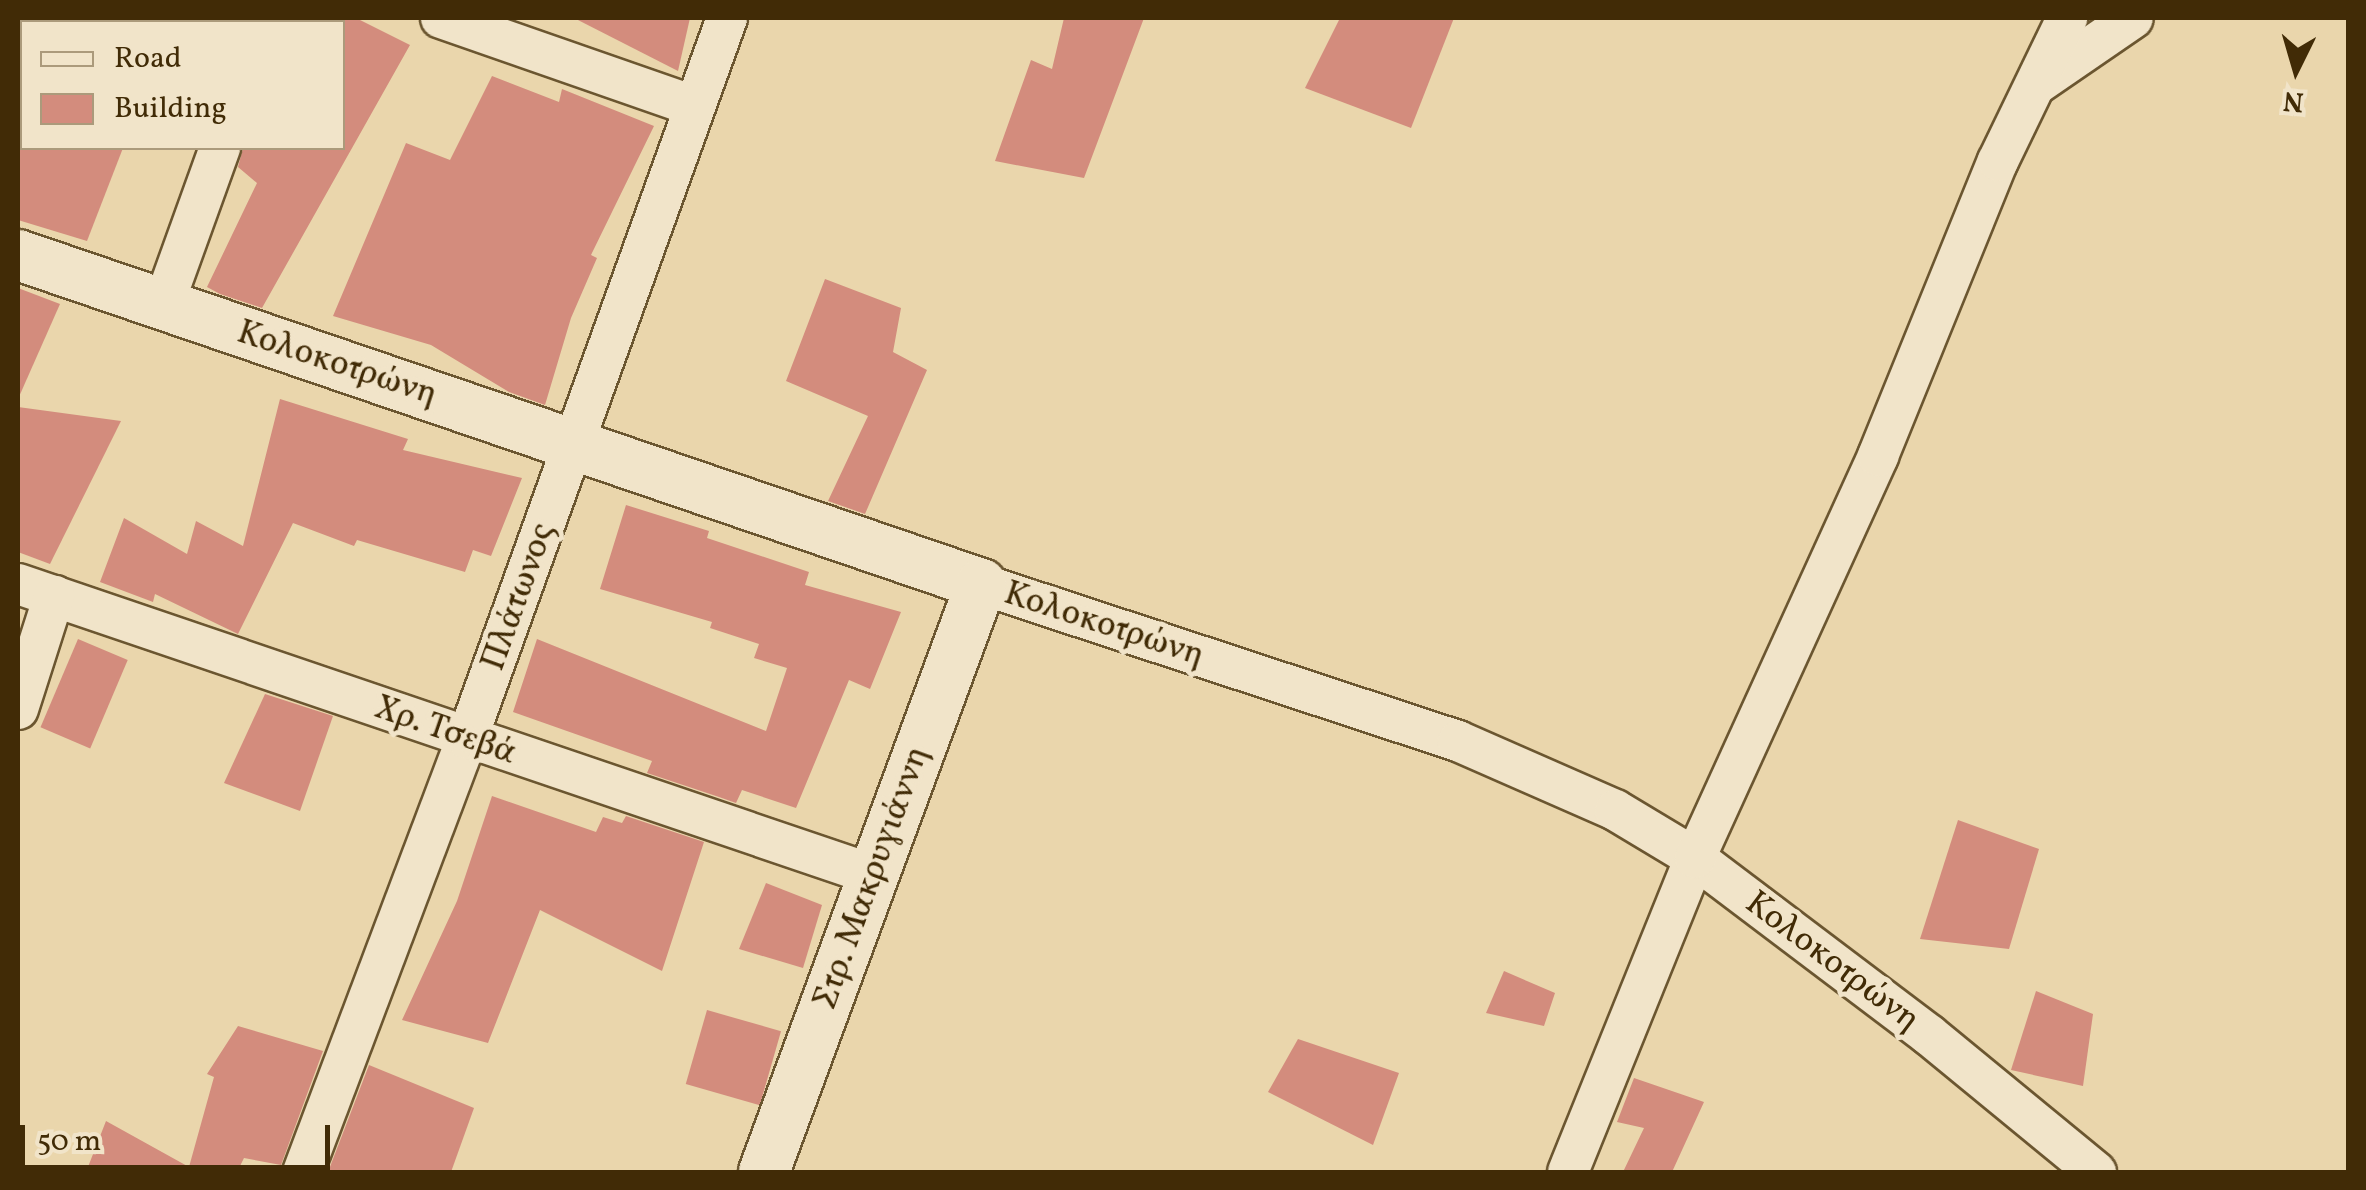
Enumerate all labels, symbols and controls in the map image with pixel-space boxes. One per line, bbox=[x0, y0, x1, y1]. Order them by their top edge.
legend bbox=[20, 20, 345, 150]
north arrow bbox=[2246, 20, 2346, 120]
text: Road bbox=[114, 38, 182, 80]
text: N bbox=[2282, 80, 2305, 121]
text: Building bbox=[114, 88, 227, 130]
street label: Κολοκοτρώνη bbox=[232, 312, 442, 416]
street label: Πλάτωνος bbox=[473, 517, 565, 677]
street label: Κολοκοτρώνη bbox=[999, 573, 1209, 677]
street label: Χρ. Τσεβά bbox=[368, 687, 522, 775]
street label: Στρ. Μακρυγιάννη bbox=[805, 741, 939, 1015]
street label: Κολοκοτρώνη bbox=[1736, 883, 1928, 1041]
scale bar bbox=[25, 1105, 335, 1167]
text: 50 m bbox=[37, 1121, 101, 1163]

